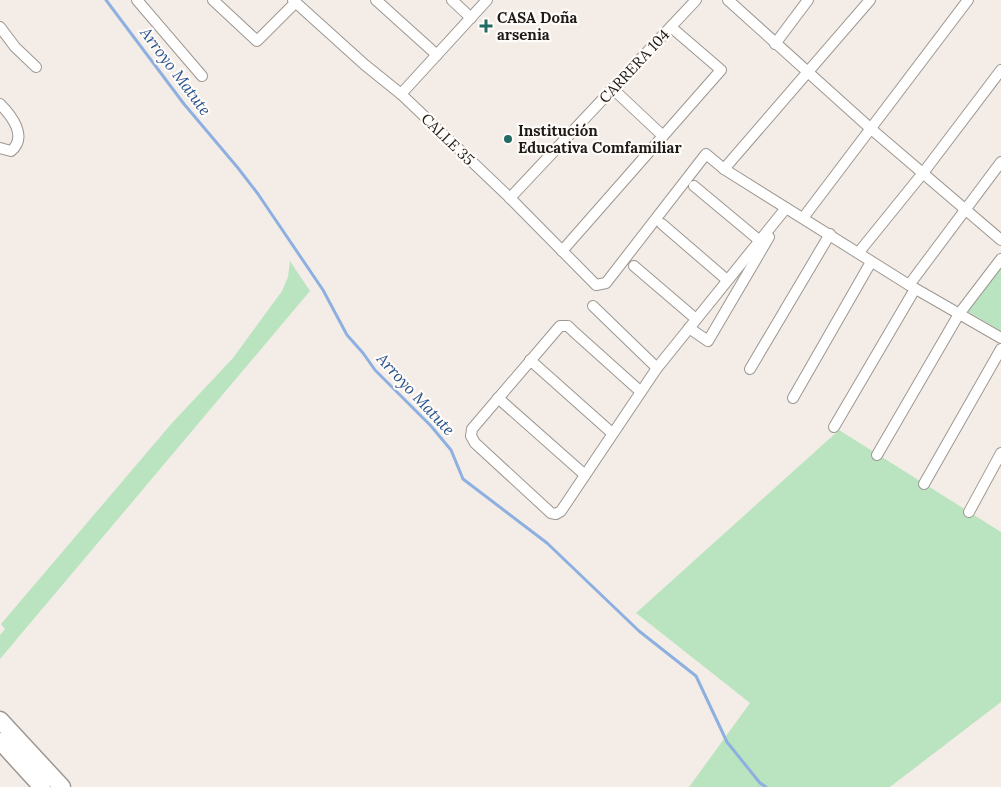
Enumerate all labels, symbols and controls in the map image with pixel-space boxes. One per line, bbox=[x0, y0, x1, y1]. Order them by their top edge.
place label: CASA Doña arsenia bbox=[497, 8, 578, 44]
marker: CASA Doña arsenia bbox=[479, 19, 493, 33]
water label: Arroyo Matute bbox=[136, 22, 216, 119]
street label: CARRERA 104 bbox=[595, 25, 673, 107]
street label: CALLE 35 bbox=[417, 109, 479, 169]
place label: Institución Educativa Comfamiliar bbox=[518, 121, 682, 157]
marker: Institución Educativa Comfamiliar bbox=[502, 133, 514, 145]
water label: Arroyo Matute bbox=[372, 348, 460, 440]

